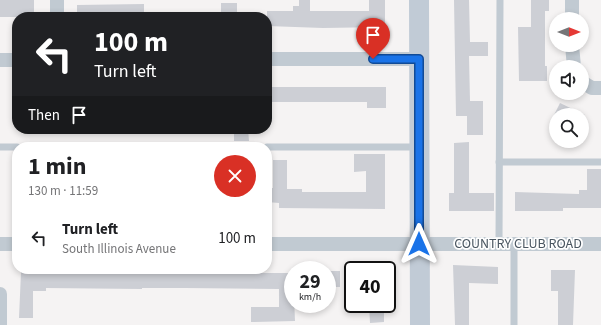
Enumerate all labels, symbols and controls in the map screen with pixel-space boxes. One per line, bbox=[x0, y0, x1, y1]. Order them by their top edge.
north arrow bbox=[549, 12, 589, 52]
map controls bbox=[549, 12, 589, 148]
pin bbox=[356, 18, 390, 59]
text: 100 m bbox=[94, 22, 168, 62]
icon: arrive bbox=[362, 24, 384, 46]
icon: left bbox=[28, 28, 80, 80]
text: Turn left bbox=[94, 59, 156, 84]
button: sound bbox=[549, 60, 589, 100]
icon: arrive bbox=[68, 104, 90, 126]
text: Then bbox=[28, 105, 60, 126]
button: search bbox=[549, 108, 589, 148]
text: 1 min bbox=[28, 149, 86, 184]
button: close bbox=[214, 155, 256, 197]
text: 130 m · 11:59 bbox=[28, 182, 98, 200]
text: Turn left bbox=[62, 219, 118, 240]
position arrow bbox=[398, 223, 440, 265]
icon: left bbox=[28, 227, 50, 249]
text: 100 m bbox=[218, 228, 256, 249]
street label: COUNTRY CLUB ROAD bbox=[454, 234, 582, 254]
text: South Illinois Avenue bbox=[62, 240, 176, 258]
speed limit sign: 40 bbox=[344, 261, 396, 313]
text: 29 bbox=[299, 268, 321, 296]
text: km/h bbox=[299, 290, 321, 304]

